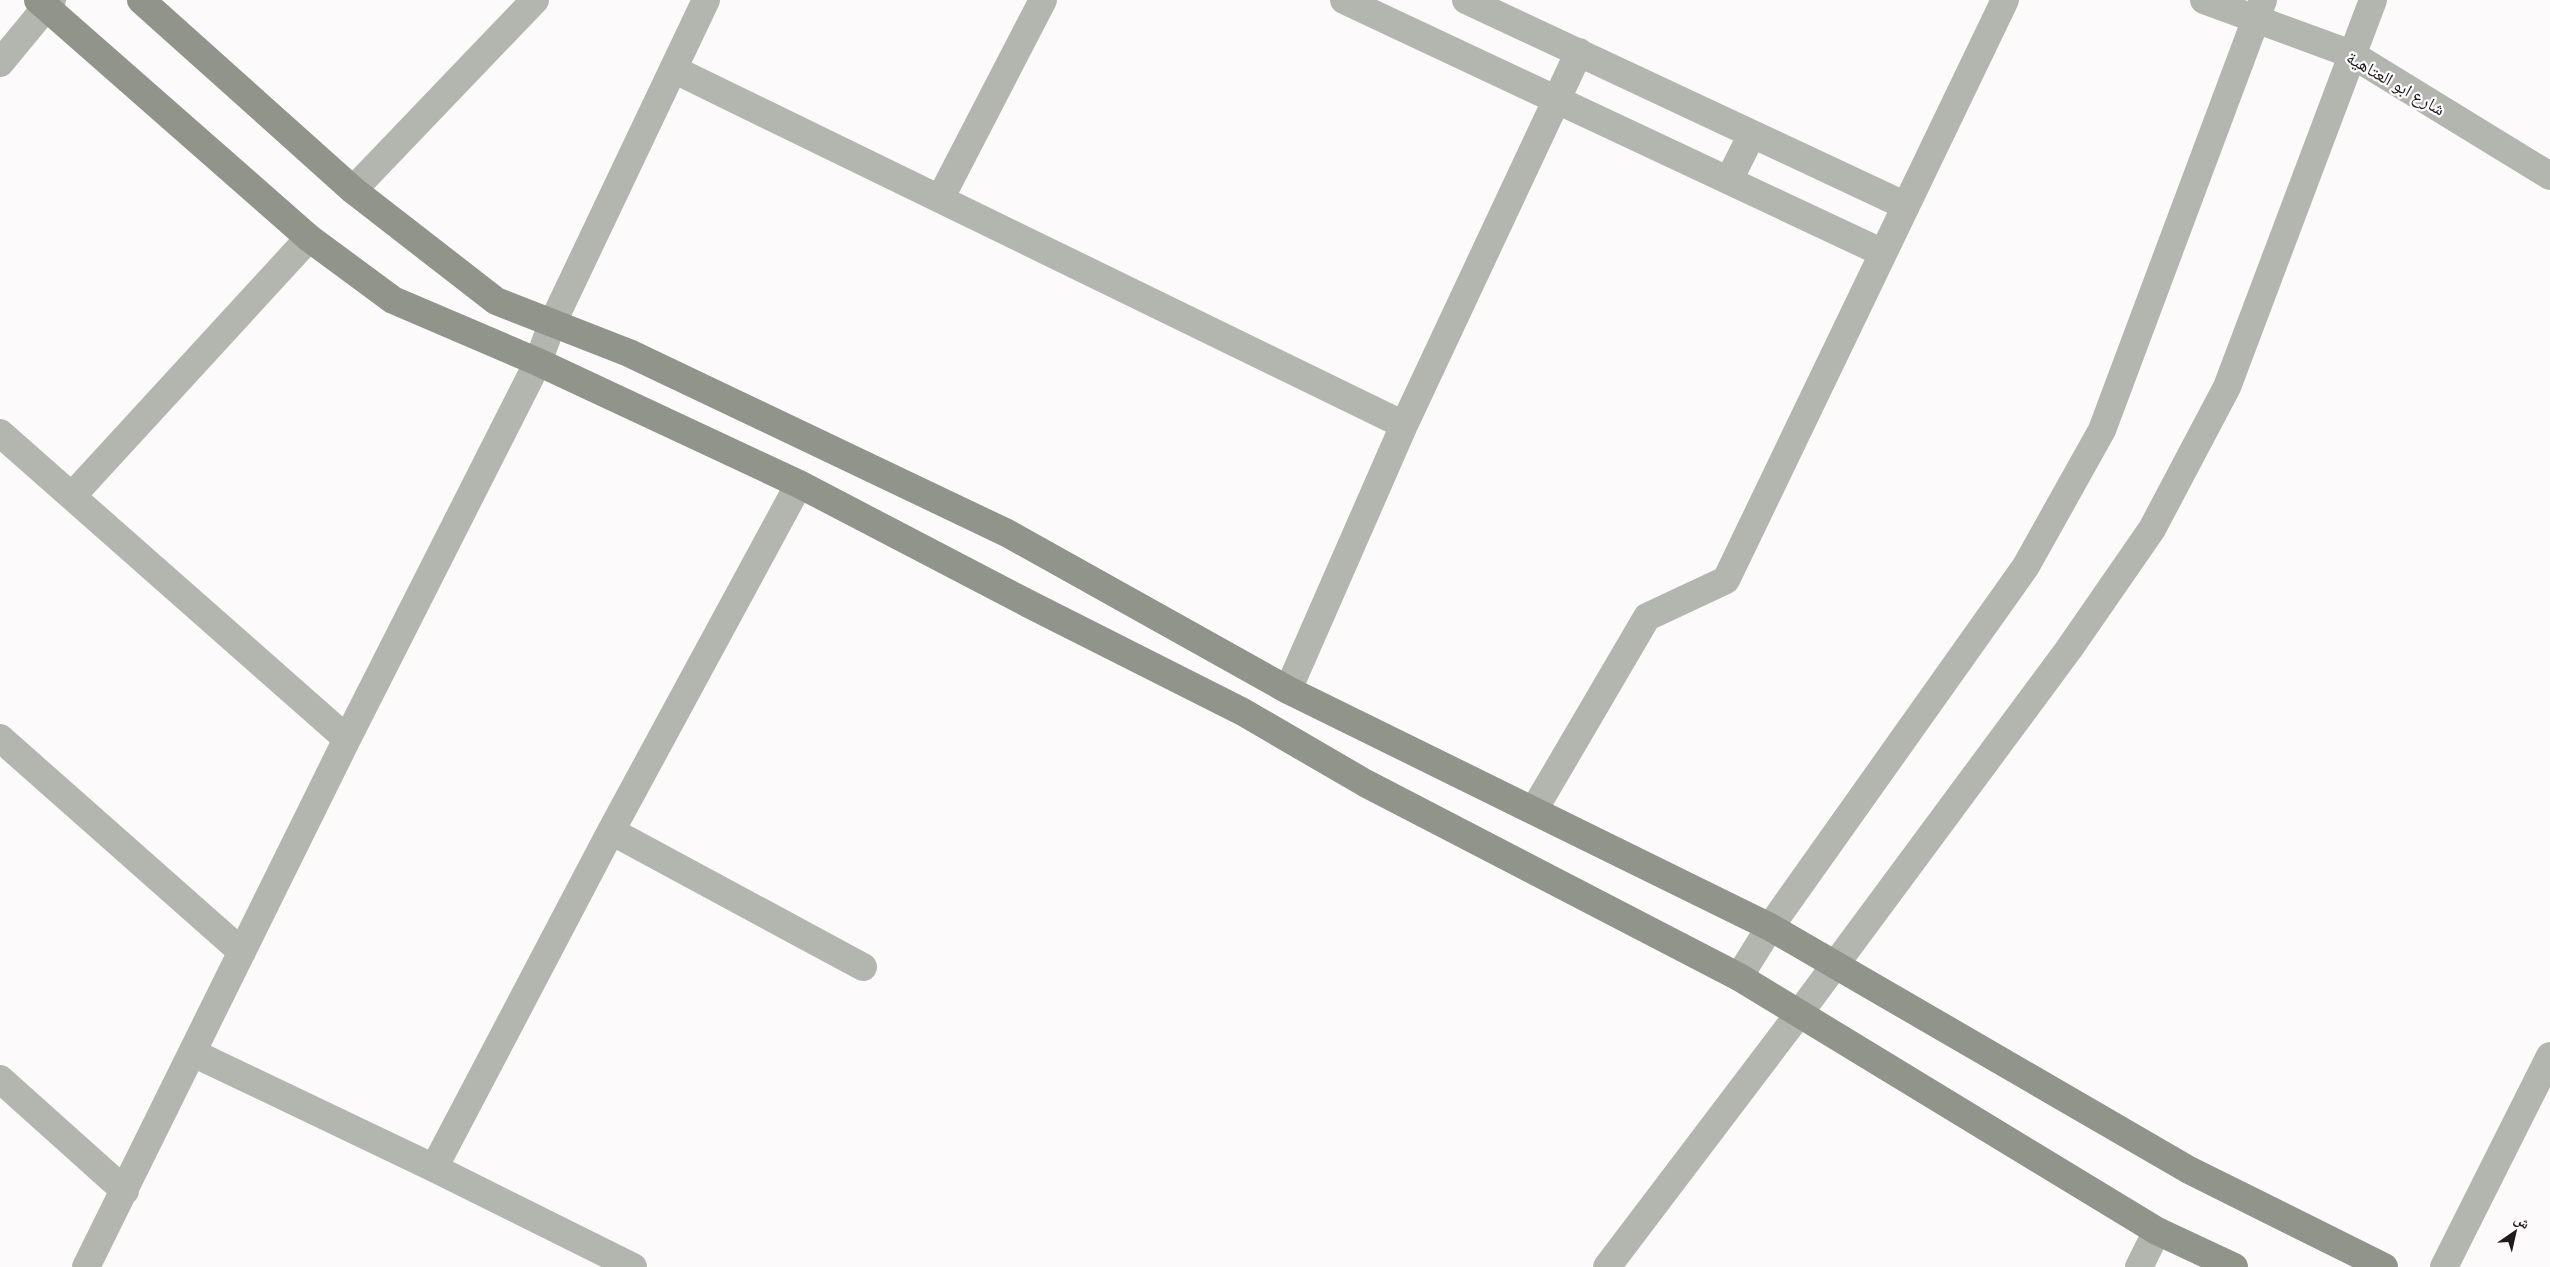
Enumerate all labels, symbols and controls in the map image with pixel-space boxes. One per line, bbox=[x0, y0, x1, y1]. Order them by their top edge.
street label: شارع ابو العتاهية bbox=[2342, 46, 2449, 121]
north arrow bbox=[2490, 1207, 2540, 1257]
text: ش bbox=[2511, 1210, 2533, 1233]

